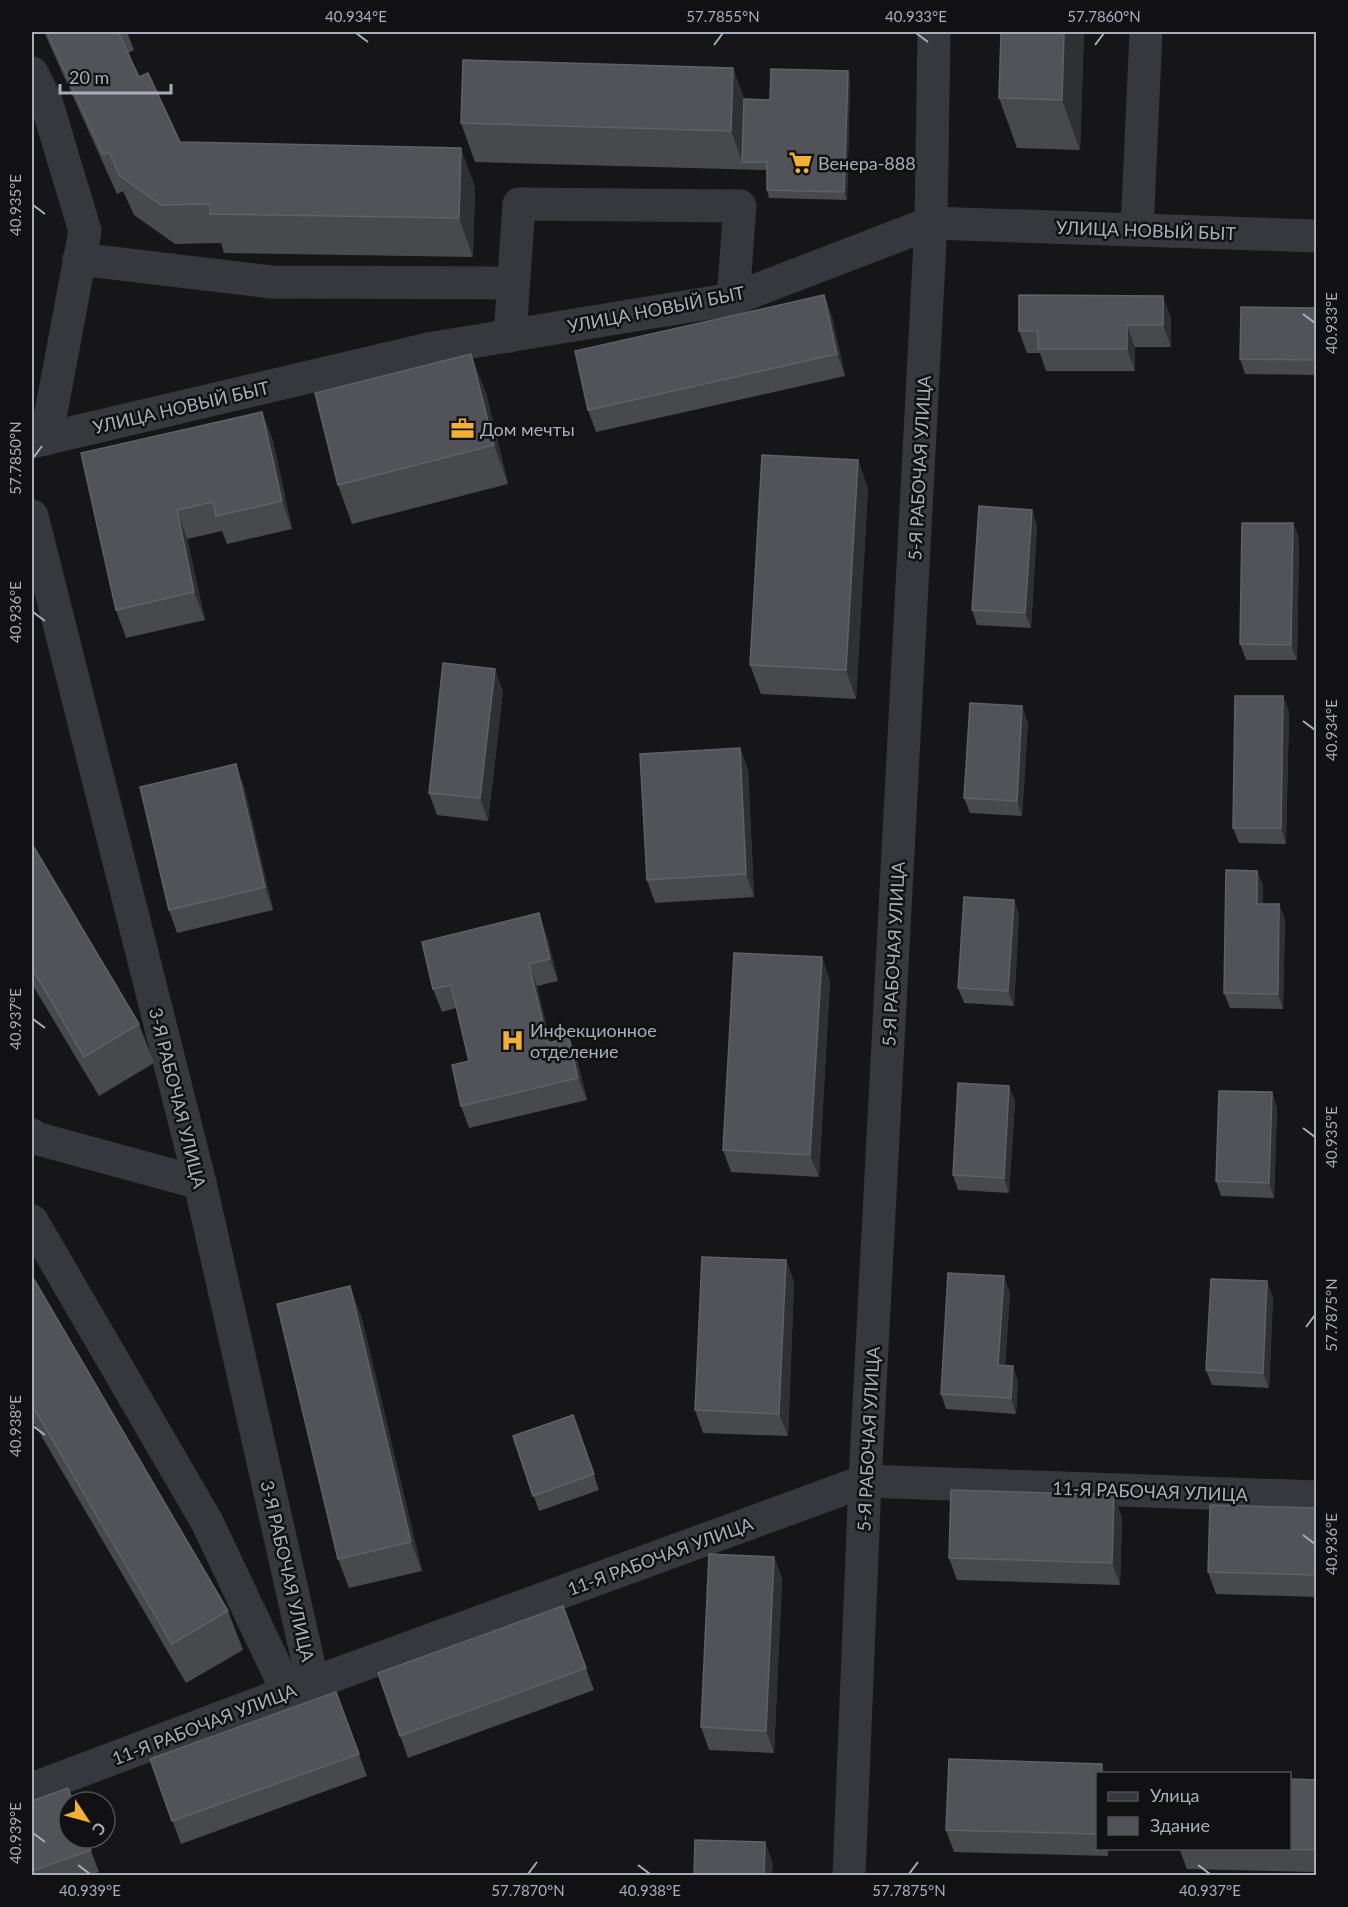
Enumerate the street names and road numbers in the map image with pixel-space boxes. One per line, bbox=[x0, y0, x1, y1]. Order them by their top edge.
street label: УЛИЦА НОВЫЙ БЫТ bbox=[1056, 216, 1237, 244]
street label: УЛИЦА НОВЫЙ БЫТ bbox=[565, 281, 747, 337]
street label: 5-Я РАБОЧАЯ УЛИЦА bbox=[903, 374, 935, 561]
street label: УЛИЦА НОВЫЙ БЫТ bbox=[91, 376, 272, 438]
street label: 5-Я РАБОЧАЯ УЛИЦА bbox=[877, 860, 909, 1047]
street label: 3-Я РАБОЧАЯ УЛИЦА bbox=[145, 1005, 211, 1191]
street label: 5-Я РАБОЧАЯ УЛИЦА bbox=[852, 1345, 884, 1532]
street label: 11-Я РАБОЧАЯ УЛИЦА bbox=[1052, 1477, 1249, 1505]
street label: 3-Я РАБОЧАЯ УЛИЦА bbox=[256, 1478, 320, 1665]
street label: 11-Я РАБОЧАЯ УЛИЦА bbox=[564, 1512, 756, 1600]
street label: 11-Я РАБОЧАЯ УЛИЦА bbox=[109, 1678, 300, 1769]

